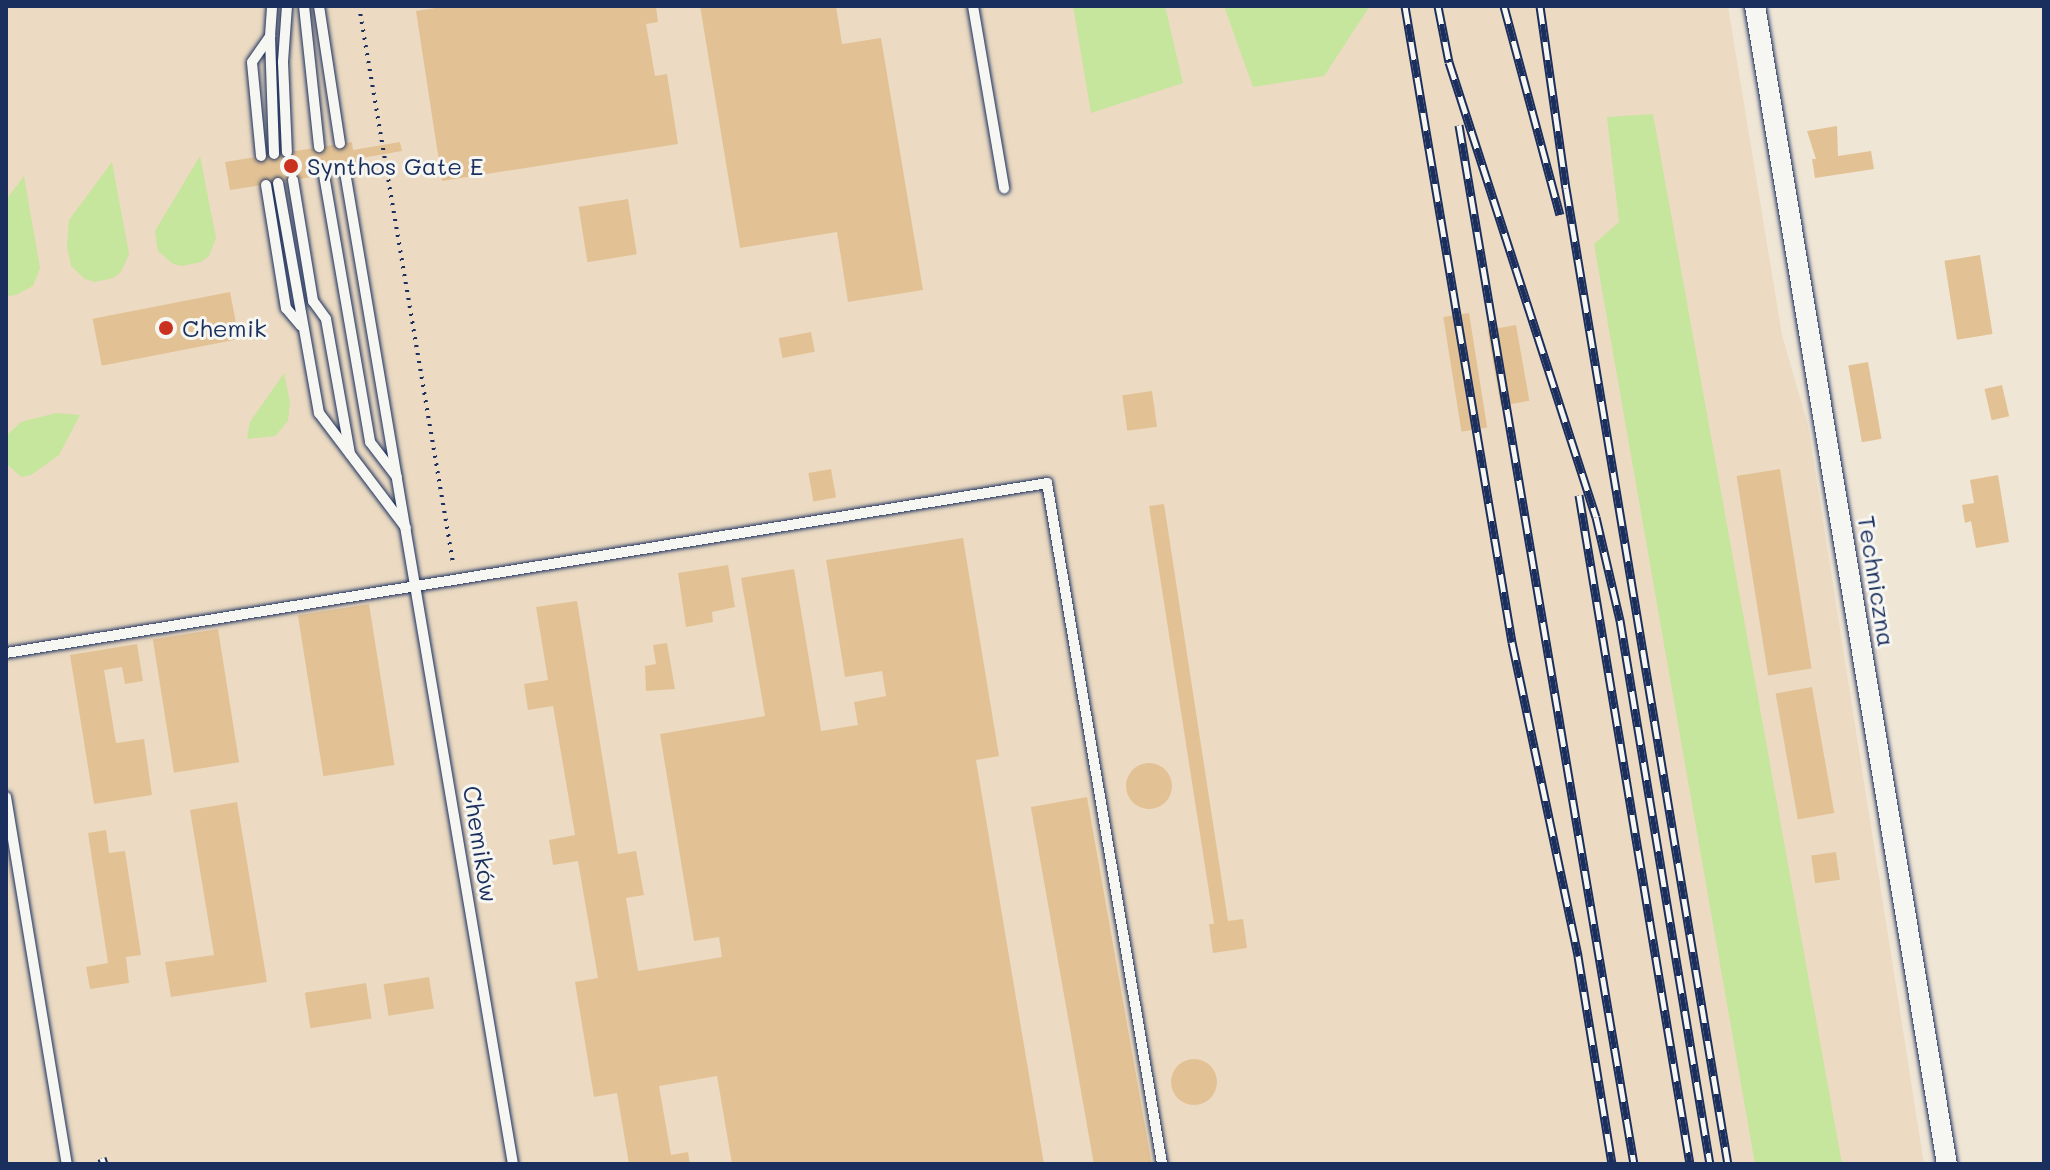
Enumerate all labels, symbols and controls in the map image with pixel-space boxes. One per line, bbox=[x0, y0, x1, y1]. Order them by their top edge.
place label: Synthos Gate E bbox=[307, 152, 484, 180]
marker: Synthos Gate E bbox=[282, 157, 300, 175]
place label: Chemik bbox=[182, 314, 267, 342]
marker: Chemik bbox=[157, 319, 175, 337]
street label: Techniczna bbox=[1852, 513, 1902, 649]
street label: Chemików bbox=[458, 784, 504, 904]

